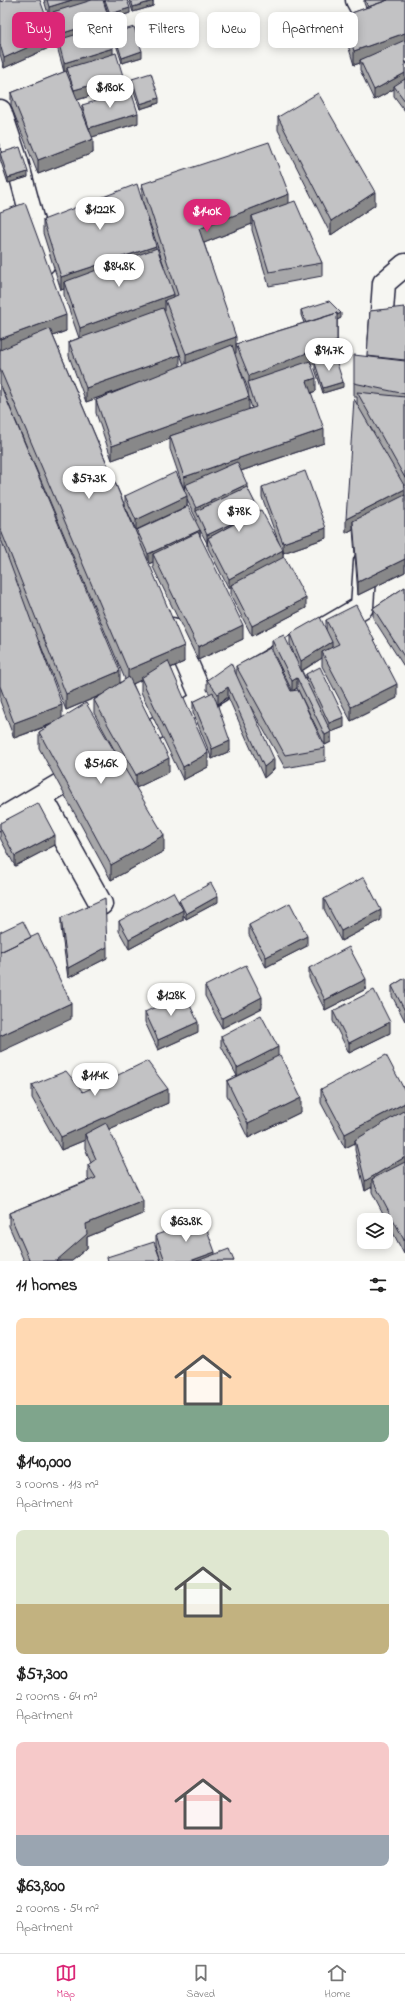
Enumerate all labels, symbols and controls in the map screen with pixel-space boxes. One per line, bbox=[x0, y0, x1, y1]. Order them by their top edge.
chip: Buy bbox=[12, 12, 65, 48]
chip: Rent bbox=[73, 12, 127, 48]
chip: Filters bbox=[135, 12, 199, 48]
chip: New bbox=[207, 12, 260, 48]
chip: Apartment bbox=[268, 12, 358, 48]
pin: $180K bbox=[82, 75, 138, 109]
text: $180K bbox=[96, 78, 124, 97]
pin: $122K bbox=[72, 197, 128, 231]
pin: $140K bbox=[179, 199, 235, 233]
text: $122K bbox=[84, 200, 116, 219]
text: $140K bbox=[192, 202, 222, 221]
pin: $84.8K bbox=[86, 254, 152, 288]
text: $84.8K bbox=[103, 257, 135, 276]
pin: $91.7K bbox=[296, 338, 362, 372]
text: $91.7K bbox=[314, 341, 344, 360]
pin: $57.3K bbox=[56, 466, 122, 500]
text: $57.3K bbox=[72, 469, 106, 488]
pin: $78K bbox=[215, 499, 263, 533]
text: $78K bbox=[227, 502, 251, 521]
pin: $51.6K bbox=[68, 751, 134, 785]
text: $51.6K bbox=[84, 754, 118, 773]
pin: $128K bbox=[143, 983, 199, 1017]
text: $128K bbox=[156, 986, 186, 1005]
pin: $114K bbox=[67, 1063, 123, 1097]
text: $114K bbox=[81, 1066, 109, 1085]
pin: $63.8K bbox=[153, 1209, 219, 1243]
text: $63.8K bbox=[170, 1212, 202, 1231]
map controls bbox=[357, 1213, 393, 1249]
button: layers bbox=[357, 1213, 393, 1249]
text: 11 homes bbox=[16, 1273, 77, 1298]
icon: filters bbox=[367, 1274, 389, 1296]
icon: home bbox=[167, 1344, 239, 1416]
text: $140,000 bbox=[16, 1450, 71, 1475]
text: 3 rooms · 113 m² bbox=[16, 1475, 99, 1494]
text: Apartment bbox=[16, 1494, 73, 1513]
icon: home bbox=[167, 1556, 239, 1628]
text: $57,300 bbox=[16, 1662, 68, 1687]
text: 2 rooms · 64 m² bbox=[16, 1687, 98, 1706]
text: Apartment bbox=[16, 1706, 73, 1725]
icon: home bbox=[167, 1768, 239, 1840]
text: $63,800 bbox=[16, 1874, 65, 1899]
text: 2 rooms · 54 m² bbox=[16, 1899, 99, 1918]
text: Apartment bbox=[16, 1918, 73, 1937]
tab: Map bbox=[55, 1962, 77, 2002]
tab: Saved bbox=[186, 1962, 215, 2002]
tab: Home bbox=[325, 1962, 350, 2002]

